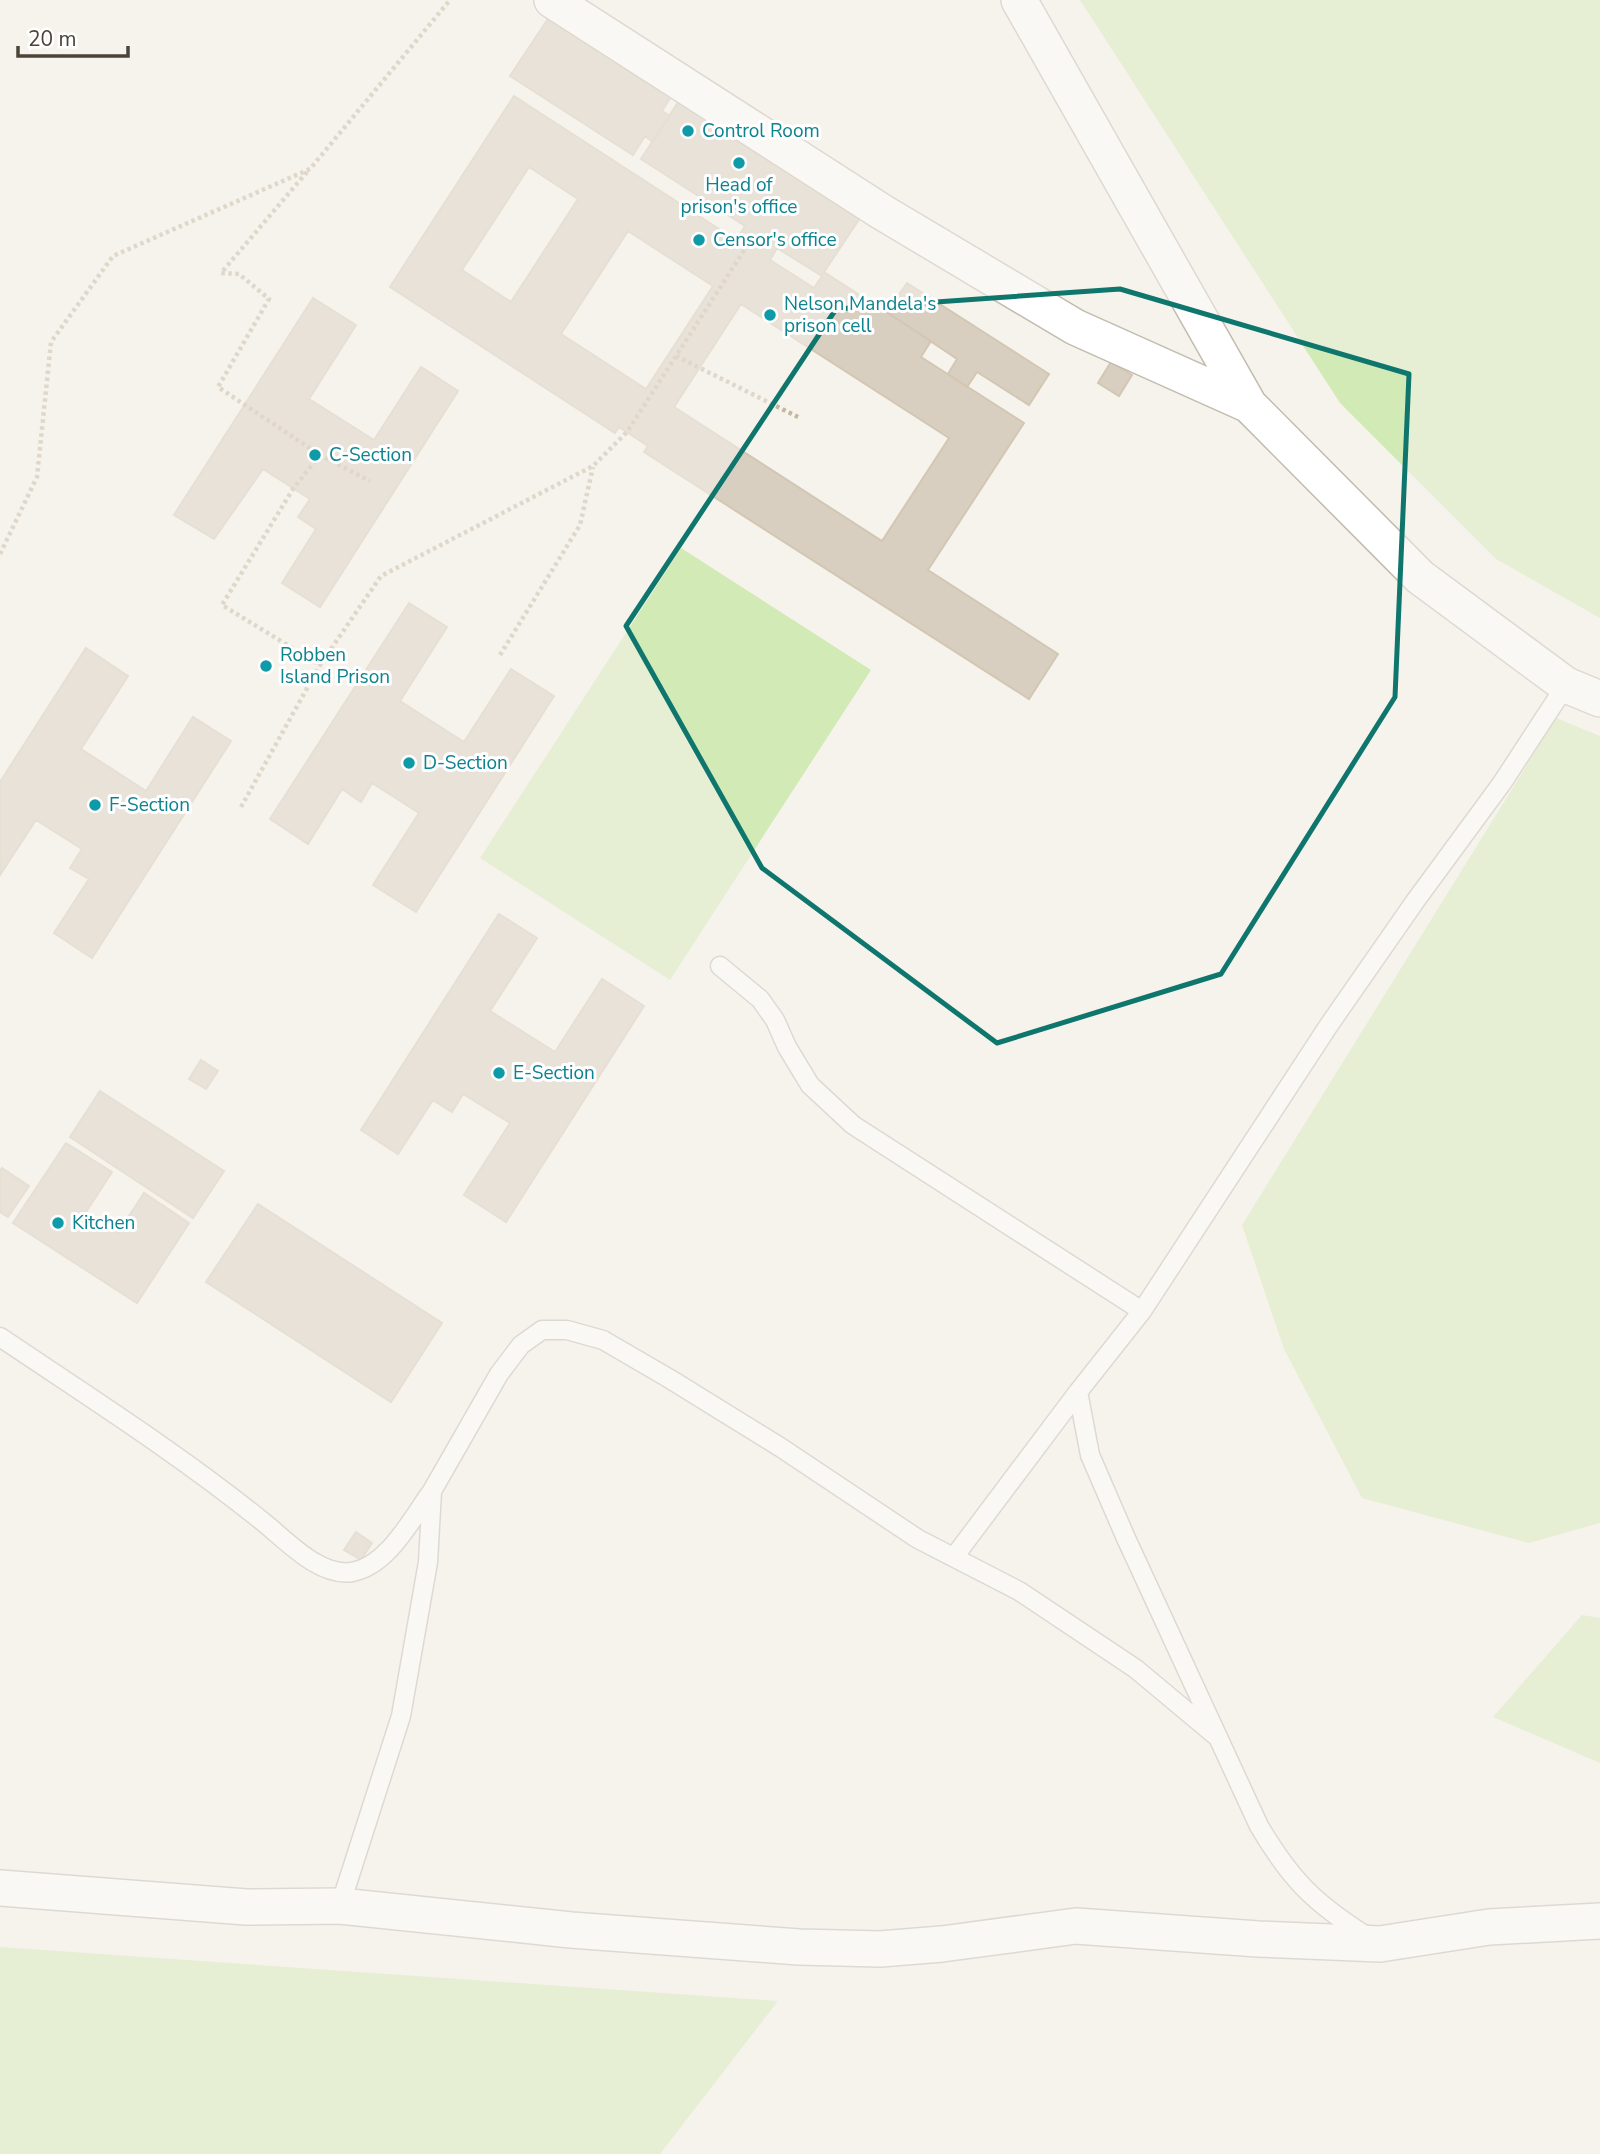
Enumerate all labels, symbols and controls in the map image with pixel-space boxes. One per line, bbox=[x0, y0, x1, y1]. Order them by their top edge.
scale bar bbox=[18, 14, 128, 58]
text: 20 m bbox=[28, 25, 77, 53]
place label: Control Room bbox=[702, 118, 820, 144]
marker: Control Room bbox=[680, 123, 696, 139]
marker: Head of prison's office bbox=[731, 155, 747, 171]
place label: Head of prison's office bbox=[681, 172, 797, 220]
place label: Censor's office bbox=[713, 227, 837, 253]
marker: Censor's office bbox=[691, 232, 707, 248]
place label: Nelson Mandela's prison cell bbox=[784, 291, 936, 339]
marker: Nelson Mandela's prison cell bbox=[762, 307, 778, 323]
place label: C-Section bbox=[329, 442, 412, 468]
marker: C-Section bbox=[307, 447, 323, 463]
place label: Robben Island Prison bbox=[280, 642, 390, 690]
marker: Robben Island Prison bbox=[258, 658, 274, 674]
place label: D-Section bbox=[423, 750, 508, 776]
marker: D-Section bbox=[401, 755, 417, 771]
place label: F-Section bbox=[109, 792, 190, 818]
marker: F-Section bbox=[87, 797, 103, 813]
place label: E-Section bbox=[513, 1060, 595, 1086]
marker: E-Section bbox=[491, 1065, 507, 1081]
place label: Kitchen bbox=[72, 1210, 135, 1236]
marker: Kitchen bbox=[50, 1215, 66, 1231]

